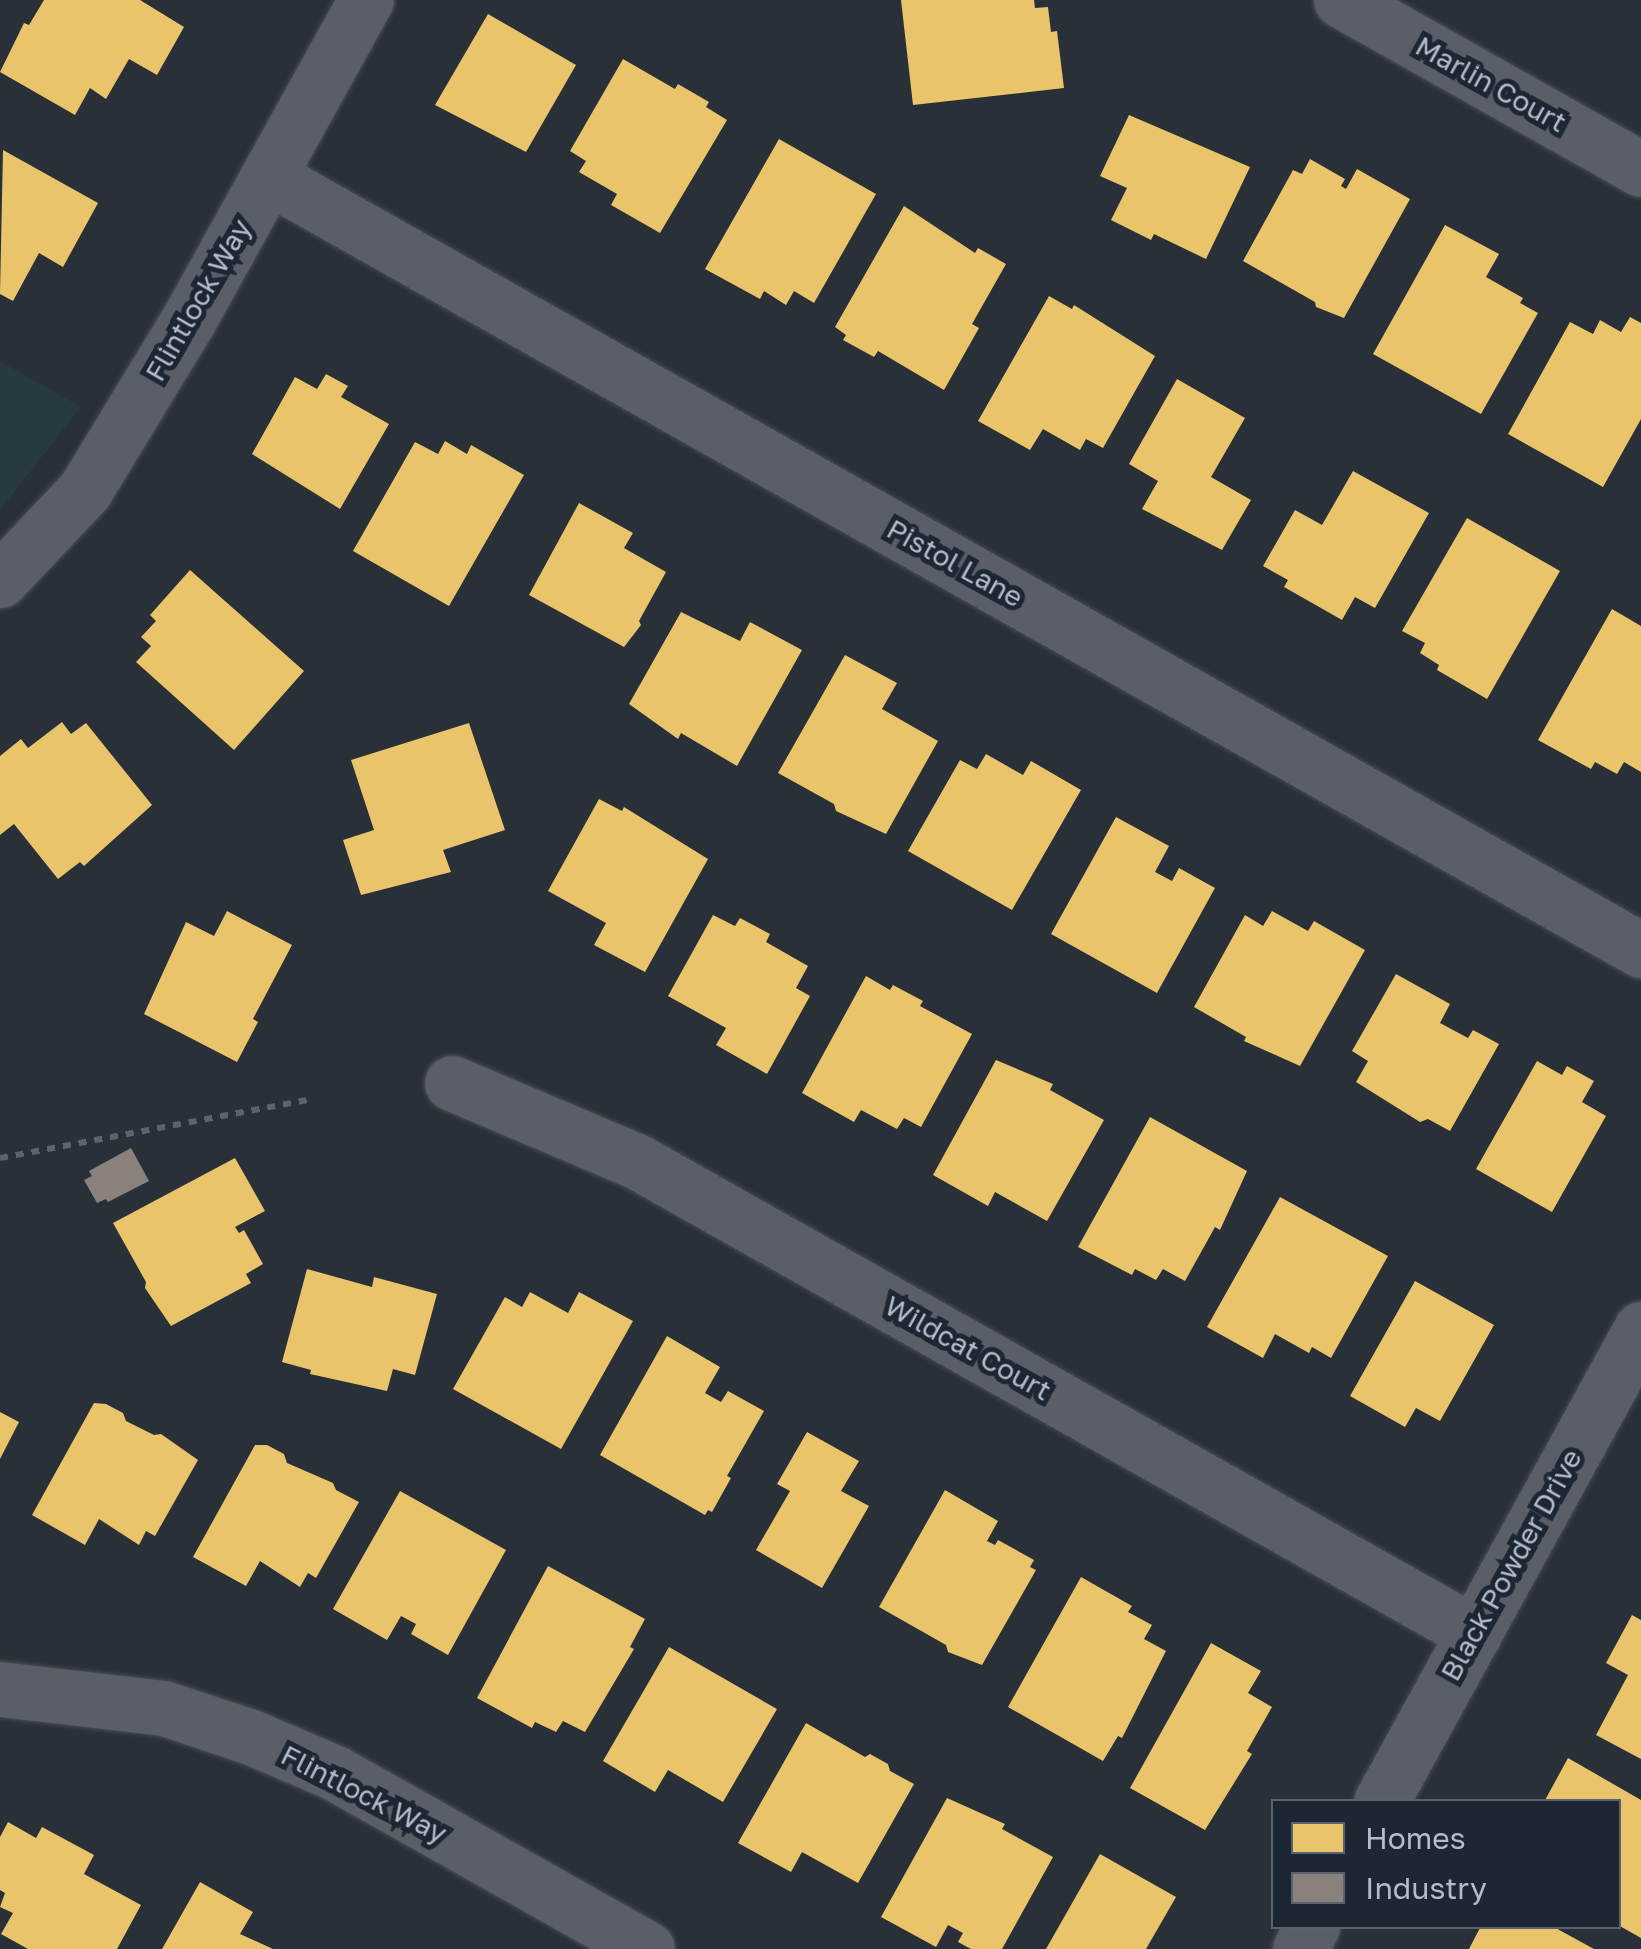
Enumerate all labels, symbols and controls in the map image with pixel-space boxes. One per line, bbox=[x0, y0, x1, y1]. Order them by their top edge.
street label: Marlin Court bbox=[1410, 29, 1572, 139]
street label: Flintlock Way bbox=[138, 213, 258, 387]
street label: Pistol Lane bbox=[881, 512, 1029, 614]
street label: Wildcat Court bbox=[879, 1289, 1057, 1407]
street label: Black Powder Drive bbox=[1433, 1443, 1589, 1687]
street label: Flintlock Way bbox=[276, 1738, 452, 1850]
legend bbox=[1271, 1799, 1621, 1929]
text: Homes bbox=[1365, 1820, 1466, 1856]
text: Industry bbox=[1365, 1870, 1487, 1906]

